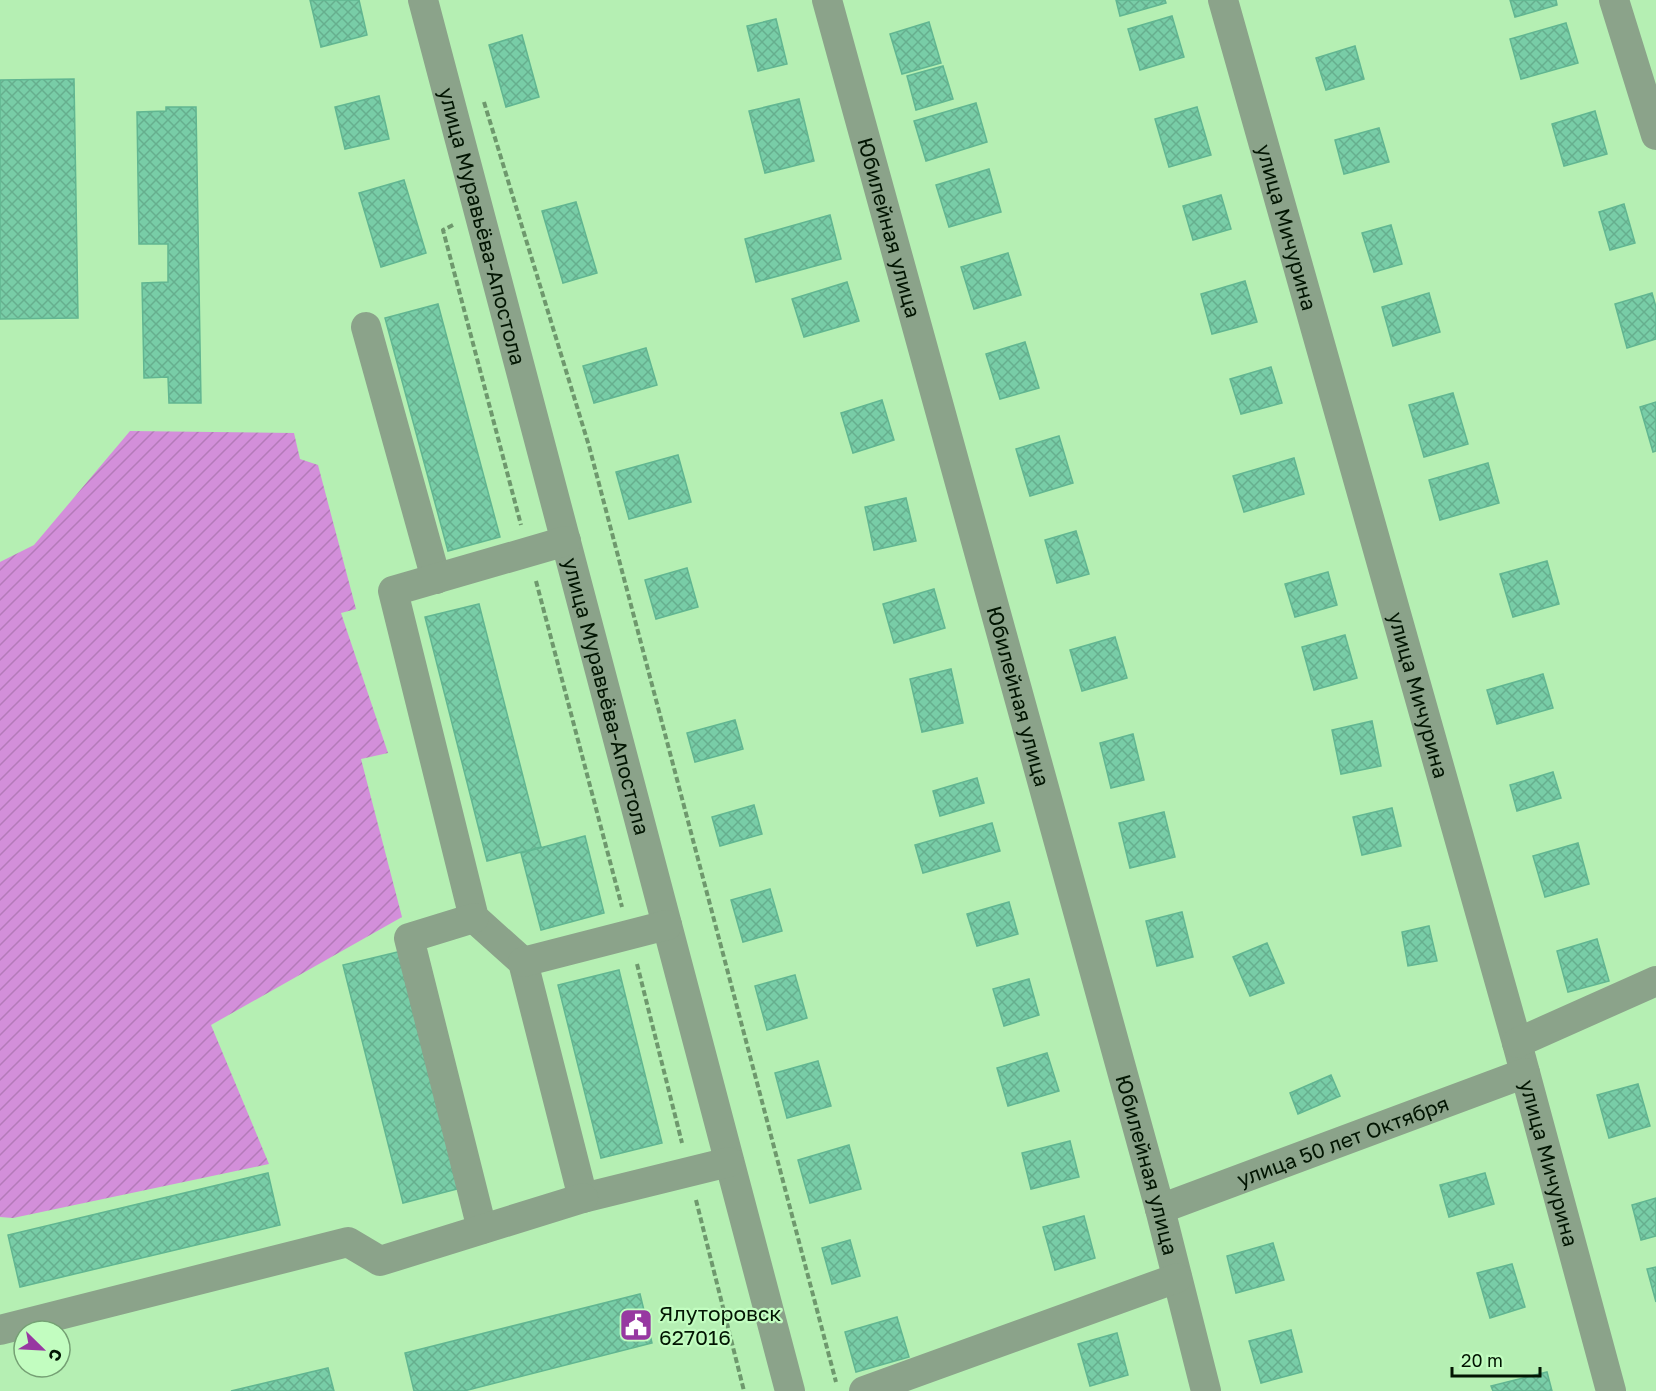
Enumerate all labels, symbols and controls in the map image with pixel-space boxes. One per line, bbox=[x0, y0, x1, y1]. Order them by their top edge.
street label: улица Муравьёва-Апостола bbox=[434, 85, 532, 368]
street label: Юбилейная улица bbox=[852, 134, 927, 321]
street label: улица Мичурина bbox=[1251, 141, 1323, 313]
street label: улица Муравьёва-Апостола bbox=[558, 555, 656, 838]
street label: Юбилейная улица bbox=[981, 603, 1056, 789]
street label: улица Мичурина bbox=[1383, 609, 1455, 781]
street label: Юбилейная улица bbox=[1111, 1071, 1184, 1258]
street label: улица Мичурина bbox=[1515, 1077, 1584, 1249]
street label: улица 50 лет Октября bbox=[1233, 1090, 1452, 1192]
place label: Ялуторовск 627016 bbox=[659, 1300, 781, 1350]
public building icon: Ялуторовск 627016 bbox=[618, 1307, 654, 1343]
north arrow bbox=[12, 1319, 72, 1379]
scale bar bbox=[1452, 1340, 1540, 1378]
text: С bbox=[44, 1346, 67, 1364]
text: 20 m bbox=[1461, 1349, 1503, 1371]

